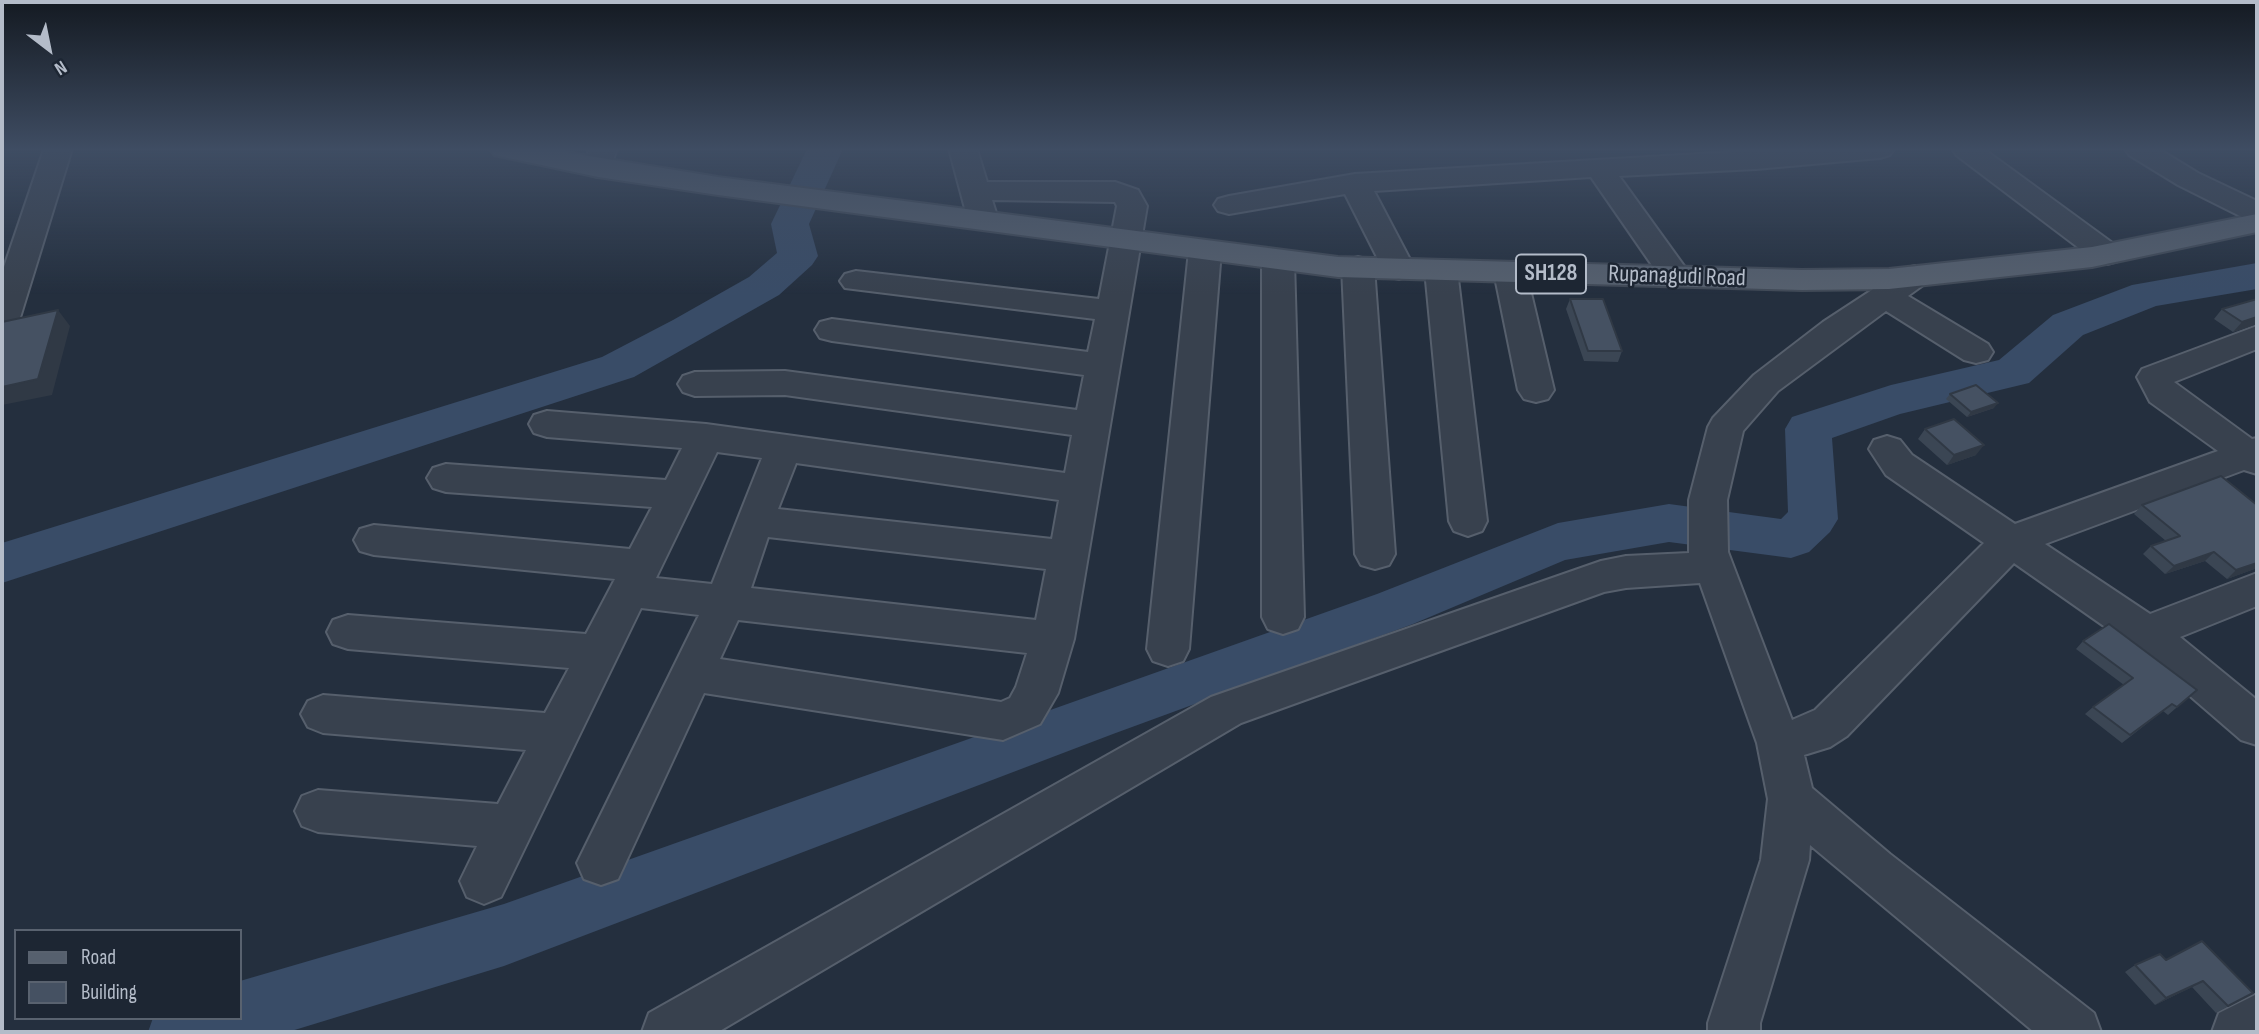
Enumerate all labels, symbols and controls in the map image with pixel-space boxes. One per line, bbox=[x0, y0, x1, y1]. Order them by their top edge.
north arrow bbox=[14, 14, 84, 84]
text: N bbox=[50, 55, 71, 80]
road number: SH128 bbox=[1516, 255, 1586, 294]
street label: Rupanagudi Road bbox=[1608, 260, 1746, 294]
legend bbox=[14, 929, 242, 1020]
text: Road bbox=[81, 945, 116, 970]
text: Building bbox=[81, 980, 137, 1005]

